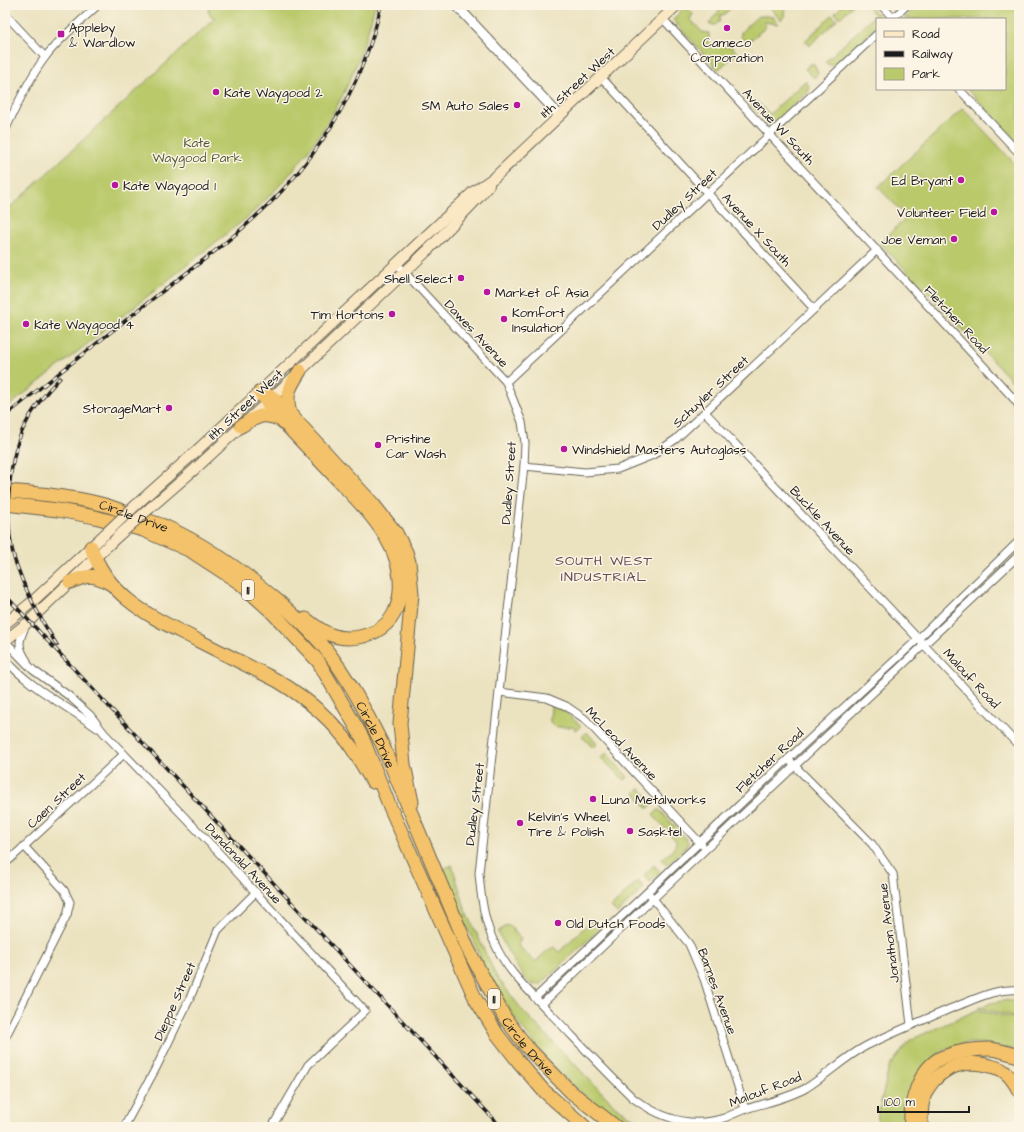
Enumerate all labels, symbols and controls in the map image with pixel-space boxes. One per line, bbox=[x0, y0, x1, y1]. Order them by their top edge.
legend bbox=[876, 18, 1006, 90]
place label: Appleby & Wardlow bbox=[69, 19, 135, 52]
marker: Cameco Corporation bbox=[722, 23, 732, 33]
text: Road bbox=[912, 26, 940, 43]
marker: Appleby & Wardlow bbox=[56, 29, 66, 39]
place label: Cameco Corporation bbox=[690, 34, 764, 67]
street label: 11th Street West bbox=[536, 43, 620, 122]
text: Railway bbox=[912, 46, 953, 64]
text: Park bbox=[912, 66, 940, 83]
place label: Kate Waygood 2 bbox=[224, 84, 323, 103]
street label: Avenue W South bbox=[738, 84, 819, 169]
marker: Kate Waygood 2 bbox=[211, 87, 221, 97]
place label: SM Auto Sales bbox=[421, 97, 509, 115]
marker: SM Auto Sales bbox=[512, 100, 522, 110]
park label: Kate Waygood Park bbox=[152, 134, 242, 168]
street label: Dudley Street bbox=[648, 164, 722, 235]
place label: Ed Bryant bbox=[892, 172, 954, 191]
marker: Ed Bryant bbox=[956, 175, 966, 185]
place label: Kate Waygood 1 bbox=[123, 177, 216, 196]
marker: Kate Waygood 1 bbox=[110, 180, 120, 190]
street label: Avenue X South bbox=[717, 189, 795, 271]
place label: Volunteer Field bbox=[897, 204, 986, 222]
marker: Volunteer Field bbox=[989, 207, 999, 217]
place label: Joe Veman bbox=[881, 231, 946, 249]
marker: Joe Veman bbox=[949, 234, 959, 244]
place label: Shell Select bbox=[384, 270, 454, 288]
marker: Shell Select bbox=[456, 273, 466, 283]
street label: Fletcher Road bbox=[920, 282, 993, 358]
place label: Market of Asia bbox=[495, 284, 589, 302]
marker: Market of Asia bbox=[482, 287, 492, 297]
street label: Dawes Avenue bbox=[440, 296, 512, 371]
place label: Komfort Insulation bbox=[512, 304, 566, 337]
place label: Tim Hortons bbox=[311, 306, 384, 324]
marker: Tim Hortons bbox=[387, 309, 397, 319]
marker: Komfort Insulation bbox=[499, 314, 509, 324]
place label: Kate Waygood 4 bbox=[34, 316, 134, 335]
marker: Kate Waygood 4 bbox=[21, 319, 31, 329]
street label: Schuyler Street bbox=[669, 351, 754, 433]
street label: 11th Street West bbox=[204, 365, 288, 444]
place label: StorageMart bbox=[83, 400, 162, 419]
marker: StorageMart bbox=[164, 403, 174, 413]
place label: Pristine Car Wash bbox=[386, 430, 447, 463]
marker: Pristine Car Wash bbox=[373, 440, 383, 450]
street label: Dudley Street bbox=[497, 440, 522, 525]
place label: Windshield Masters Autoglass bbox=[572, 441, 747, 460]
marker: Windshield Masters Autoglass bbox=[559, 444, 569, 454]
street label: Buckle Avenue bbox=[785, 482, 859, 559]
street label: Circle Drive bbox=[97, 496, 171, 537]
district label: SOUTH WEST INDUSTRIAL bbox=[555, 551, 653, 587]
road number: 11 bbox=[242, 580, 254, 600]
street label: Malouf Road bbox=[939, 645, 1004, 713]
street label: Circle Drive bbox=[351, 698, 399, 771]
street label: McLeod Avenue bbox=[581, 703, 661, 785]
street label: Fletcher Road bbox=[732, 724, 808, 797]
street label: Dudley Street bbox=[461, 761, 490, 847]
street label: Caen Street bbox=[23, 768, 91, 833]
place label: Luna Metalworks bbox=[601, 791, 707, 809]
marker: Luna Metalworks bbox=[588, 794, 598, 804]
place label: Kelvin's Wheel, Tire & Polish bbox=[528, 808, 611, 841]
marker: Kelvin's Wheel, Tire & Polish bbox=[515, 818, 525, 828]
street label: Dundonald Avenue bbox=[201, 819, 286, 908]
place label: Sasktel bbox=[638, 823, 682, 841]
marker: Sasktel bbox=[625, 826, 635, 836]
street label: Jonathon Avenue bbox=[874, 882, 904, 984]
place label: Old Dutch Foods bbox=[566, 915, 666, 933]
marker: Old Dutch Foods bbox=[553, 918, 563, 928]
street label: Barnes Avenue bbox=[693, 946, 741, 1037]
street label: Dieppe Street bbox=[150, 959, 201, 1044]
road number: 11 bbox=[488, 989, 500, 1009]
street label: Circle Drive bbox=[497, 1013, 558, 1080]
street label: Malouf Road bbox=[727, 1068, 804, 1112]
scale bar bbox=[878, 1088, 969, 1114]
text: 100 m bbox=[884, 1094, 915, 1111]

